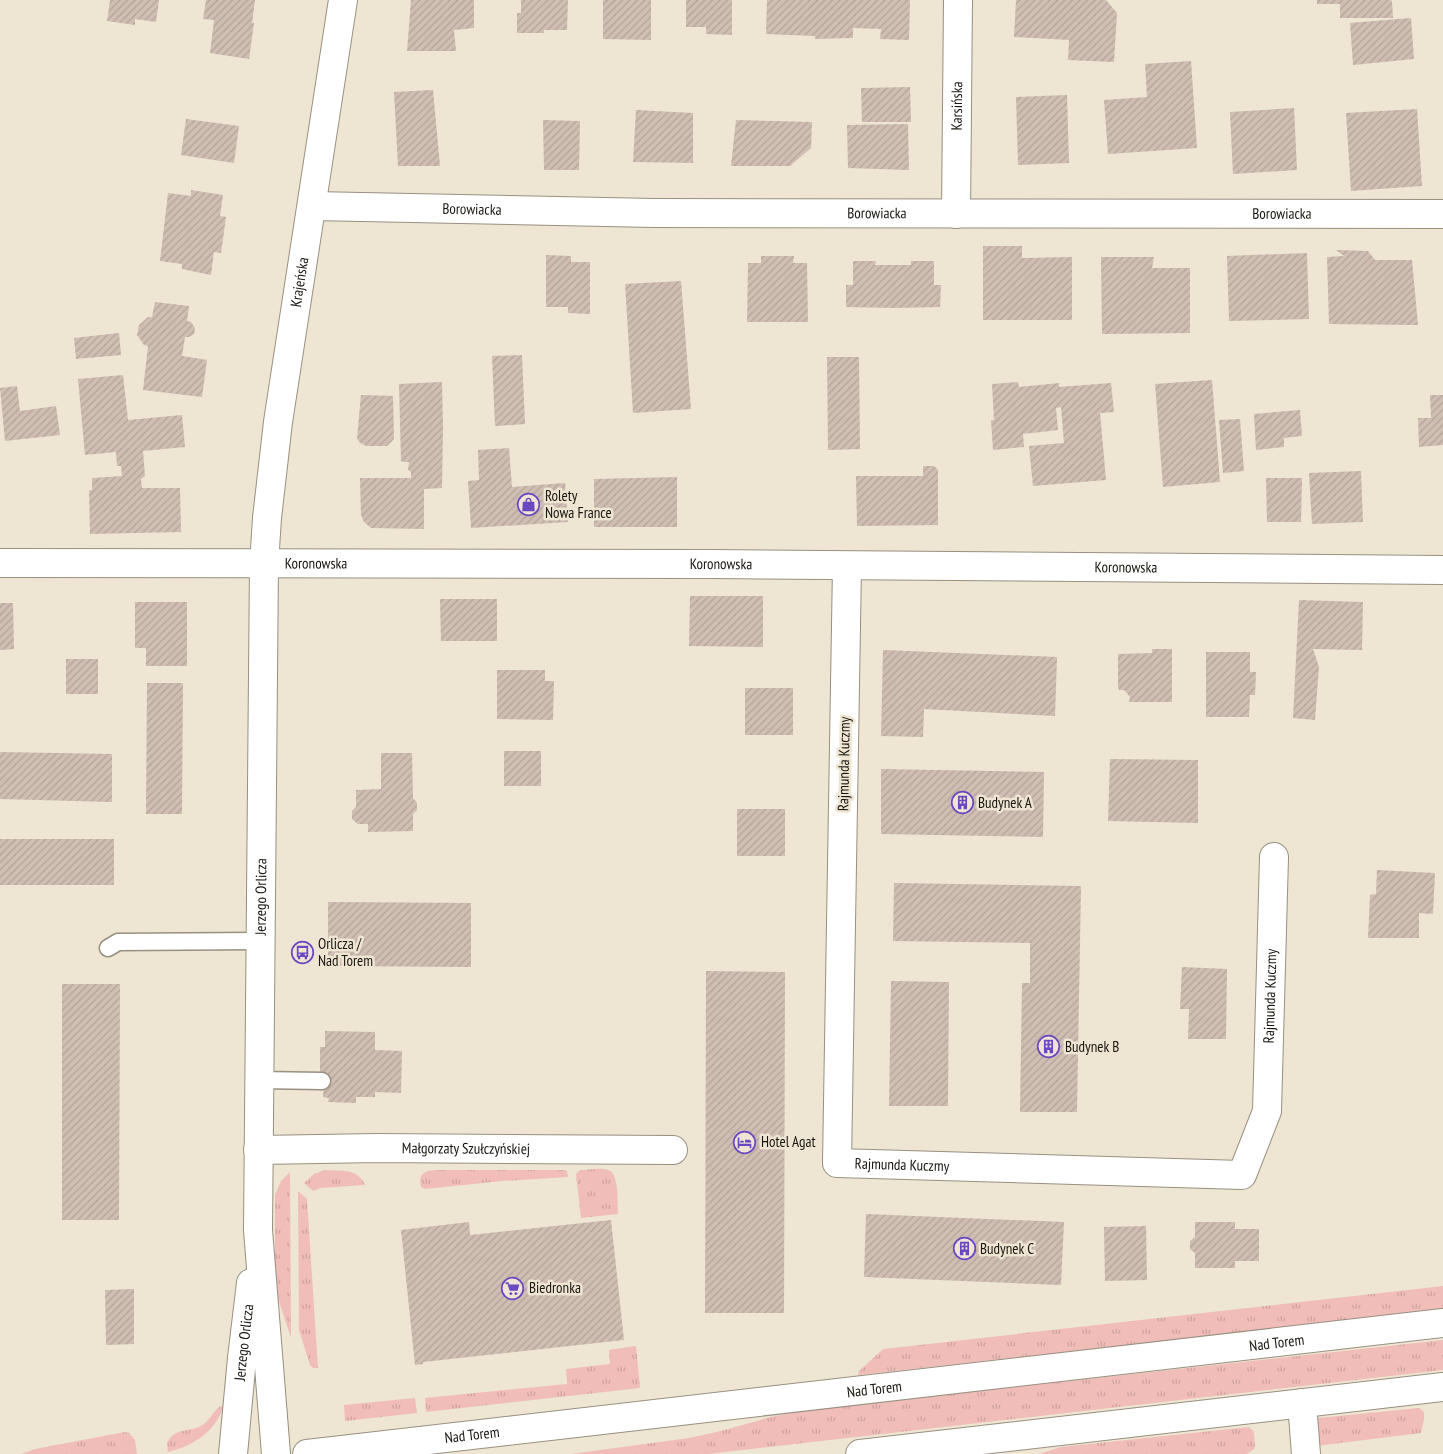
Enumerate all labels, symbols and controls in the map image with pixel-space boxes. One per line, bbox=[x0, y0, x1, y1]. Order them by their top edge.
street label: Karsińska bbox=[947, 81, 966, 131]
street label: Borowiacka bbox=[442, 199, 502, 219]
street label: Borowiacka bbox=[847, 203, 907, 222]
street label: Borowiacka bbox=[1252, 204, 1312, 223]
street label: Krajeńska bbox=[286, 256, 312, 308]
place label: Rolety Nowa France bbox=[545, 486, 612, 522]
shop icon: Rolety Nowa France bbox=[517, 493, 541, 517]
street label: Koronowska bbox=[285, 553, 347, 572]
street label: Koronowska bbox=[690, 554, 752, 573]
street label: Koronowska bbox=[1095, 557, 1157, 577]
street label: Rajmunda Kuczmy bbox=[833, 716, 854, 811]
building icon: Budynek A bbox=[950, 791, 974, 815]
place label: Budynek A bbox=[978, 793, 1033, 812]
street label: Jerzego Orlicza bbox=[251, 858, 270, 936]
place label: Orlicza / Nad Torem bbox=[318, 934, 373, 970]
bus stop icon: Orlicza / Nad Torem bbox=[290, 941, 314, 965]
street label: Rajmunda Kuczmy bbox=[1259, 948, 1280, 1044]
building icon: Budynek B bbox=[1037, 1035, 1061, 1059]
place label: Budynek B bbox=[1065, 1037, 1119, 1056]
hotel icon: Hotel Agat bbox=[733, 1130, 757, 1154]
place label: Hotel Agat bbox=[761, 1132, 816, 1151]
street label: Małgorzaty Szułczyńskiej bbox=[402, 1138, 530, 1158]
street label: Rajmunda Kuczmy bbox=[854, 1154, 950, 1175]
building icon: Budynek C bbox=[952, 1237, 976, 1261]
place label: Budynek C bbox=[980, 1239, 1034, 1258]
supermarket icon: Biedronka bbox=[501, 1276, 525, 1300]
place label: Biedronka bbox=[529, 1278, 581, 1297]
street label: Jerzego Orlicza bbox=[230, 1303, 257, 1383]
street label: Nad Torem bbox=[1248, 1330, 1305, 1355]
street label: Nad Torem bbox=[846, 1376, 903, 1401]
street label: Nad Torem bbox=[443, 1422, 500, 1447]

